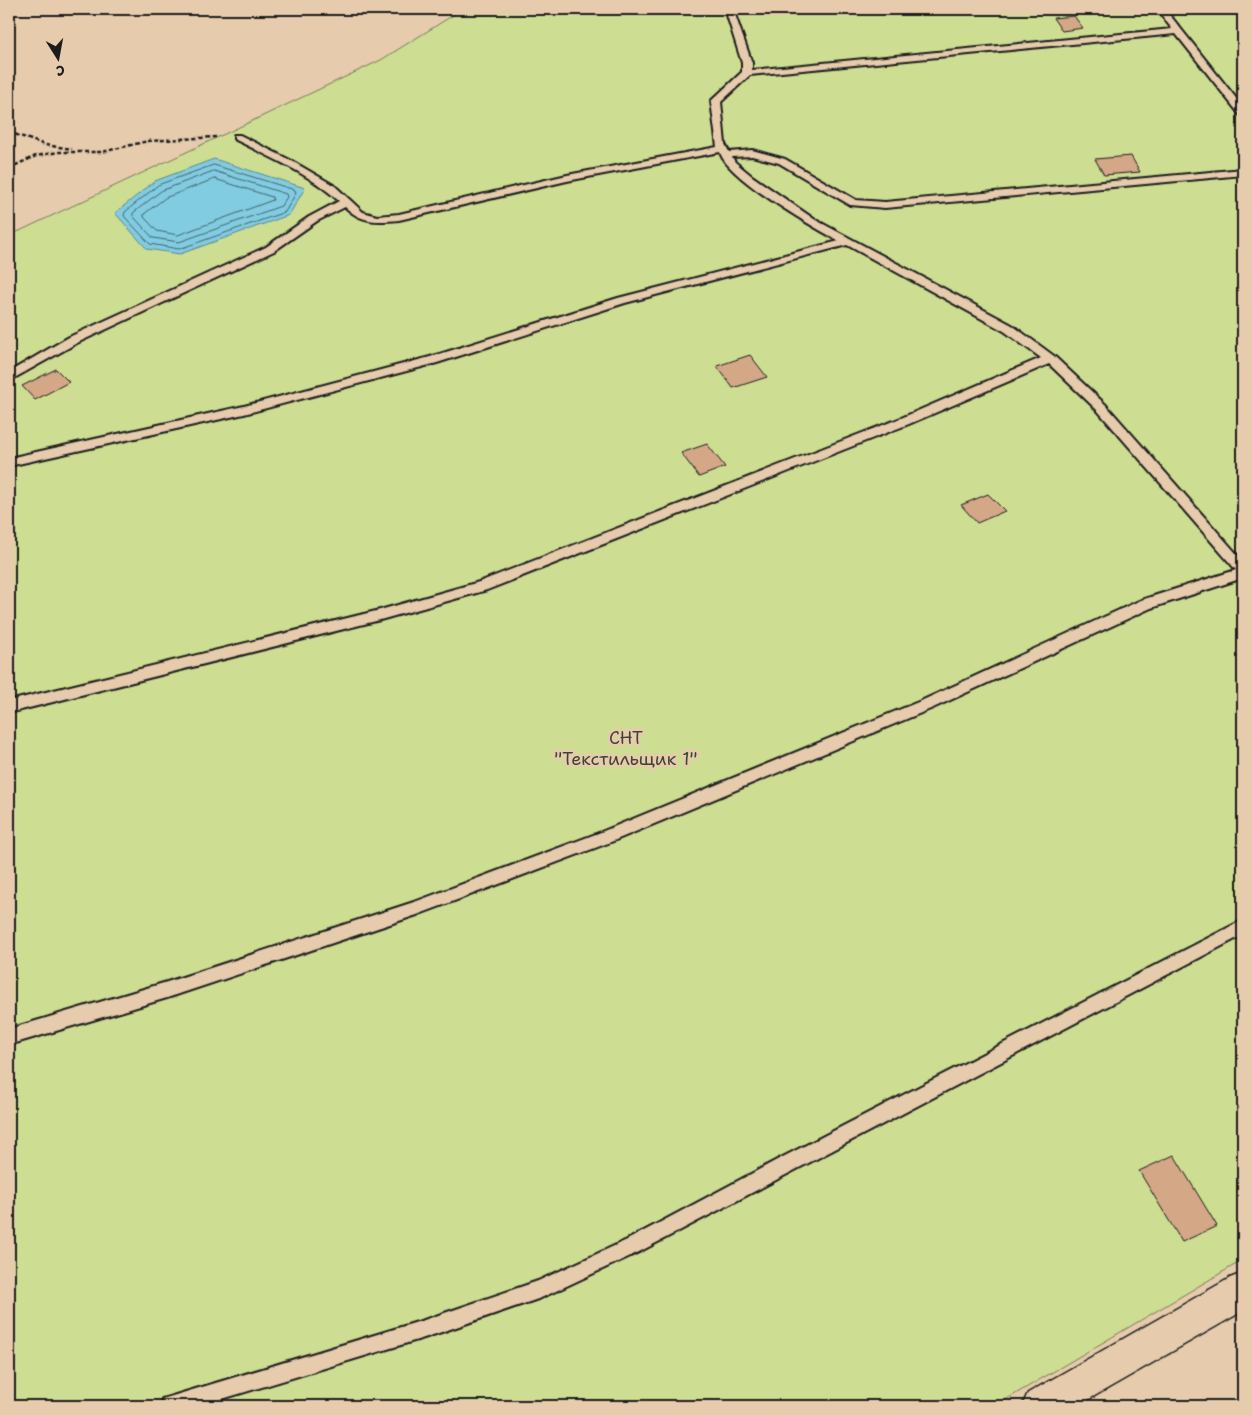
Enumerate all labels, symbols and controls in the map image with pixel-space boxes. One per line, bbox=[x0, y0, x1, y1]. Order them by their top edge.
north arrow bbox=[32, 32, 82, 82]
text: С bbox=[55, 61, 66, 80]
park label: СНТ "Текстильщик 1" bbox=[554, 726, 698, 771]

